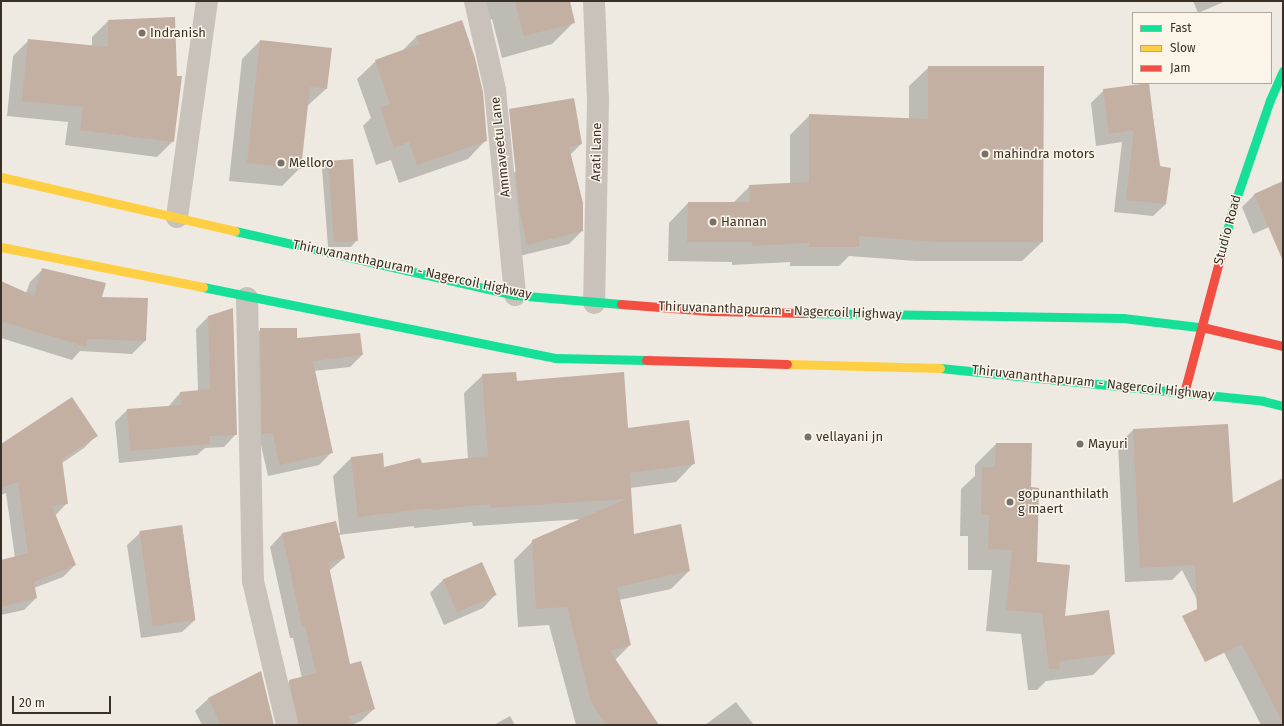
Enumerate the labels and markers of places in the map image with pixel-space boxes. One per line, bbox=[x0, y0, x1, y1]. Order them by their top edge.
place label: Indranish bbox=[150, 25, 206, 41]
marker: Indranish bbox=[137, 28, 147, 38]
place label: mahindra motors bbox=[993, 146, 1095, 162]
marker: mahindra motors bbox=[980, 149, 990, 159]
place label: Melloro bbox=[289, 155, 334, 171]
marker: Melloro bbox=[276, 158, 286, 168]
place label: Hannan bbox=[721, 214, 767, 230]
marker: Hannan bbox=[708, 217, 718, 227]
place label: vellayani jn bbox=[816, 429, 883, 445]
marker: vellayani jn bbox=[803, 432, 813, 442]
place label: Mayuri bbox=[1088, 436, 1128, 452]
marker: Mayuri bbox=[1075, 439, 1085, 449]
place label: gopunanthilath g maert bbox=[1018, 487, 1109, 518]
marker: gopunanthilath g maert bbox=[1005, 497, 1015, 507]

